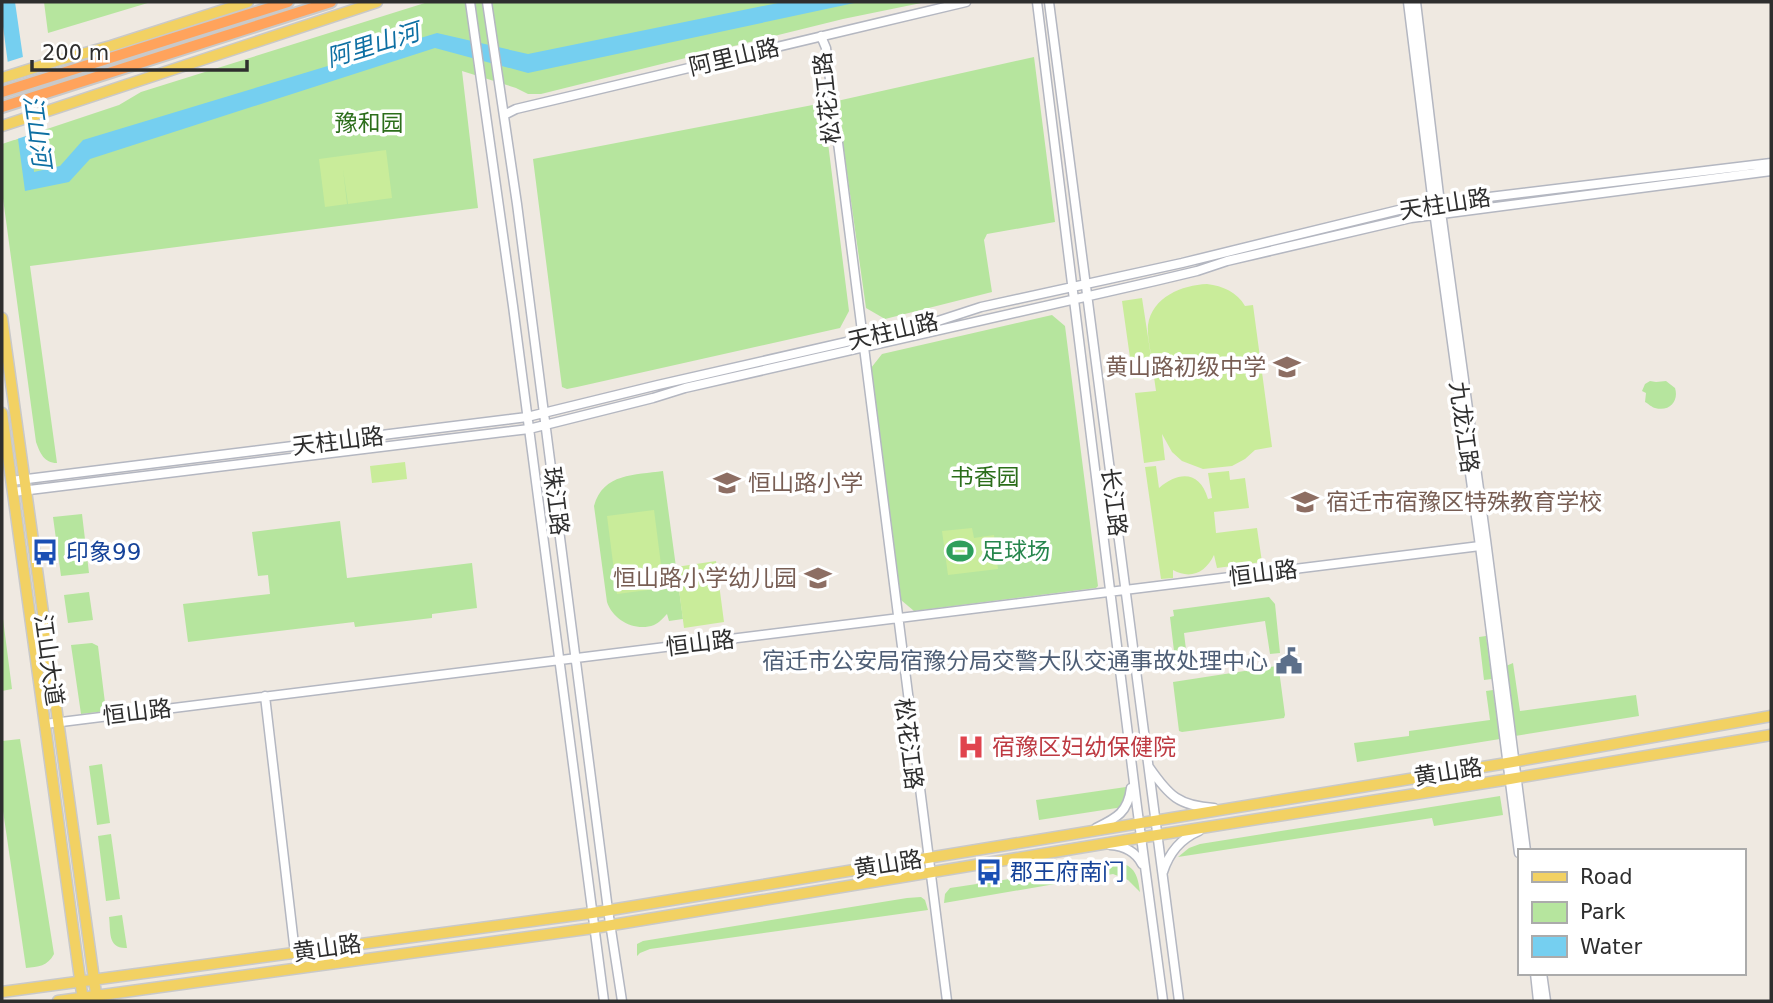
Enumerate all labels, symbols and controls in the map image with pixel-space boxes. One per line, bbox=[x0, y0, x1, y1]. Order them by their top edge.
water label: 阿里山河 bbox=[323, 16, 427, 72]
scale bar bbox=[32, 28, 247, 72]
street label: 阿里山路 bbox=[686, 34, 782, 80]
text: 200 m bbox=[42, 41, 109, 65]
street label: 松花江路 bbox=[809, 51, 845, 145]
water label: 江山河 bbox=[18, 93, 56, 173]
park label: 豫和园 bbox=[335, 110, 404, 136]
street label: 天柱山路 bbox=[1398, 184, 1492, 224]
street label: 天柱山路 bbox=[845, 308, 941, 354]
school or university icon: 黄山路初级中学 bbox=[1272, 352, 1302, 382]
place label: 黄山路初级中学 bbox=[1105, 354, 1266, 380]
street label: 九龙江路 bbox=[1445, 380, 1483, 474]
street label: 天柱山路 bbox=[291, 422, 385, 460]
park label: 书香园 bbox=[951, 464, 1020, 490]
street label: 珠江路 bbox=[539, 465, 573, 537]
street label: 长江路 bbox=[1097, 466, 1131, 538]
school or university icon: 恒山路小学 bbox=[712, 468, 742, 498]
place label: 恒山路小学 bbox=[748, 470, 863, 496]
school or university icon: 宿迁市宿豫区特殊教育学校 bbox=[1290, 487, 1320, 517]
place label: 宿迁市宿豫区特殊教育学校 bbox=[1326, 489, 1602, 515]
sports icon: 足球场 bbox=[945, 536, 975, 566]
bus stop icon: 印象99 bbox=[30, 537, 60, 567]
place label: 足球场 bbox=[981, 538, 1050, 564]
place label: 印象99 bbox=[66, 539, 141, 565]
street label: 恒山路 bbox=[1227, 556, 1299, 590]
school or university icon: 恒山路小学幼儿园 bbox=[803, 563, 833, 593]
place label: 恒山路小学幼儿园 bbox=[613, 565, 797, 591]
street label: 江山大道 bbox=[30, 613, 68, 707]
street label: 恒山路 bbox=[664, 626, 736, 660]
public building icon: 宿迁市公安局宿豫分局交警大队交通事故处理中心 bbox=[1274, 646, 1304, 676]
place label: 宿迁市公安局宿豫分局交警大队交通事故处理中心 bbox=[762, 648, 1268, 674]
street label: 恒山路 bbox=[101, 695, 173, 729]
street label: 松花江路 bbox=[890, 697, 928, 791]
hospital icon: 宿豫区妇幼保健院 bbox=[956, 732, 986, 762]
place label: 宿豫区妇幼保健院 bbox=[992, 734, 1176, 760]
street label: 黄山路 bbox=[1412, 754, 1484, 790]
street label: 黄山路 bbox=[852, 846, 924, 882]
legend bbox=[1518, 849, 1745, 975]
bus stop icon: 郡王府南门 bbox=[974, 857, 1004, 887]
place label: 郡王府南门 bbox=[1010, 859, 1125, 885]
text: Road bbox=[1580, 865, 1633, 889]
text: Park bbox=[1580, 900, 1626, 924]
street label: 黄山路 bbox=[291, 930, 363, 966]
text: Water bbox=[1580, 935, 1642, 959]

